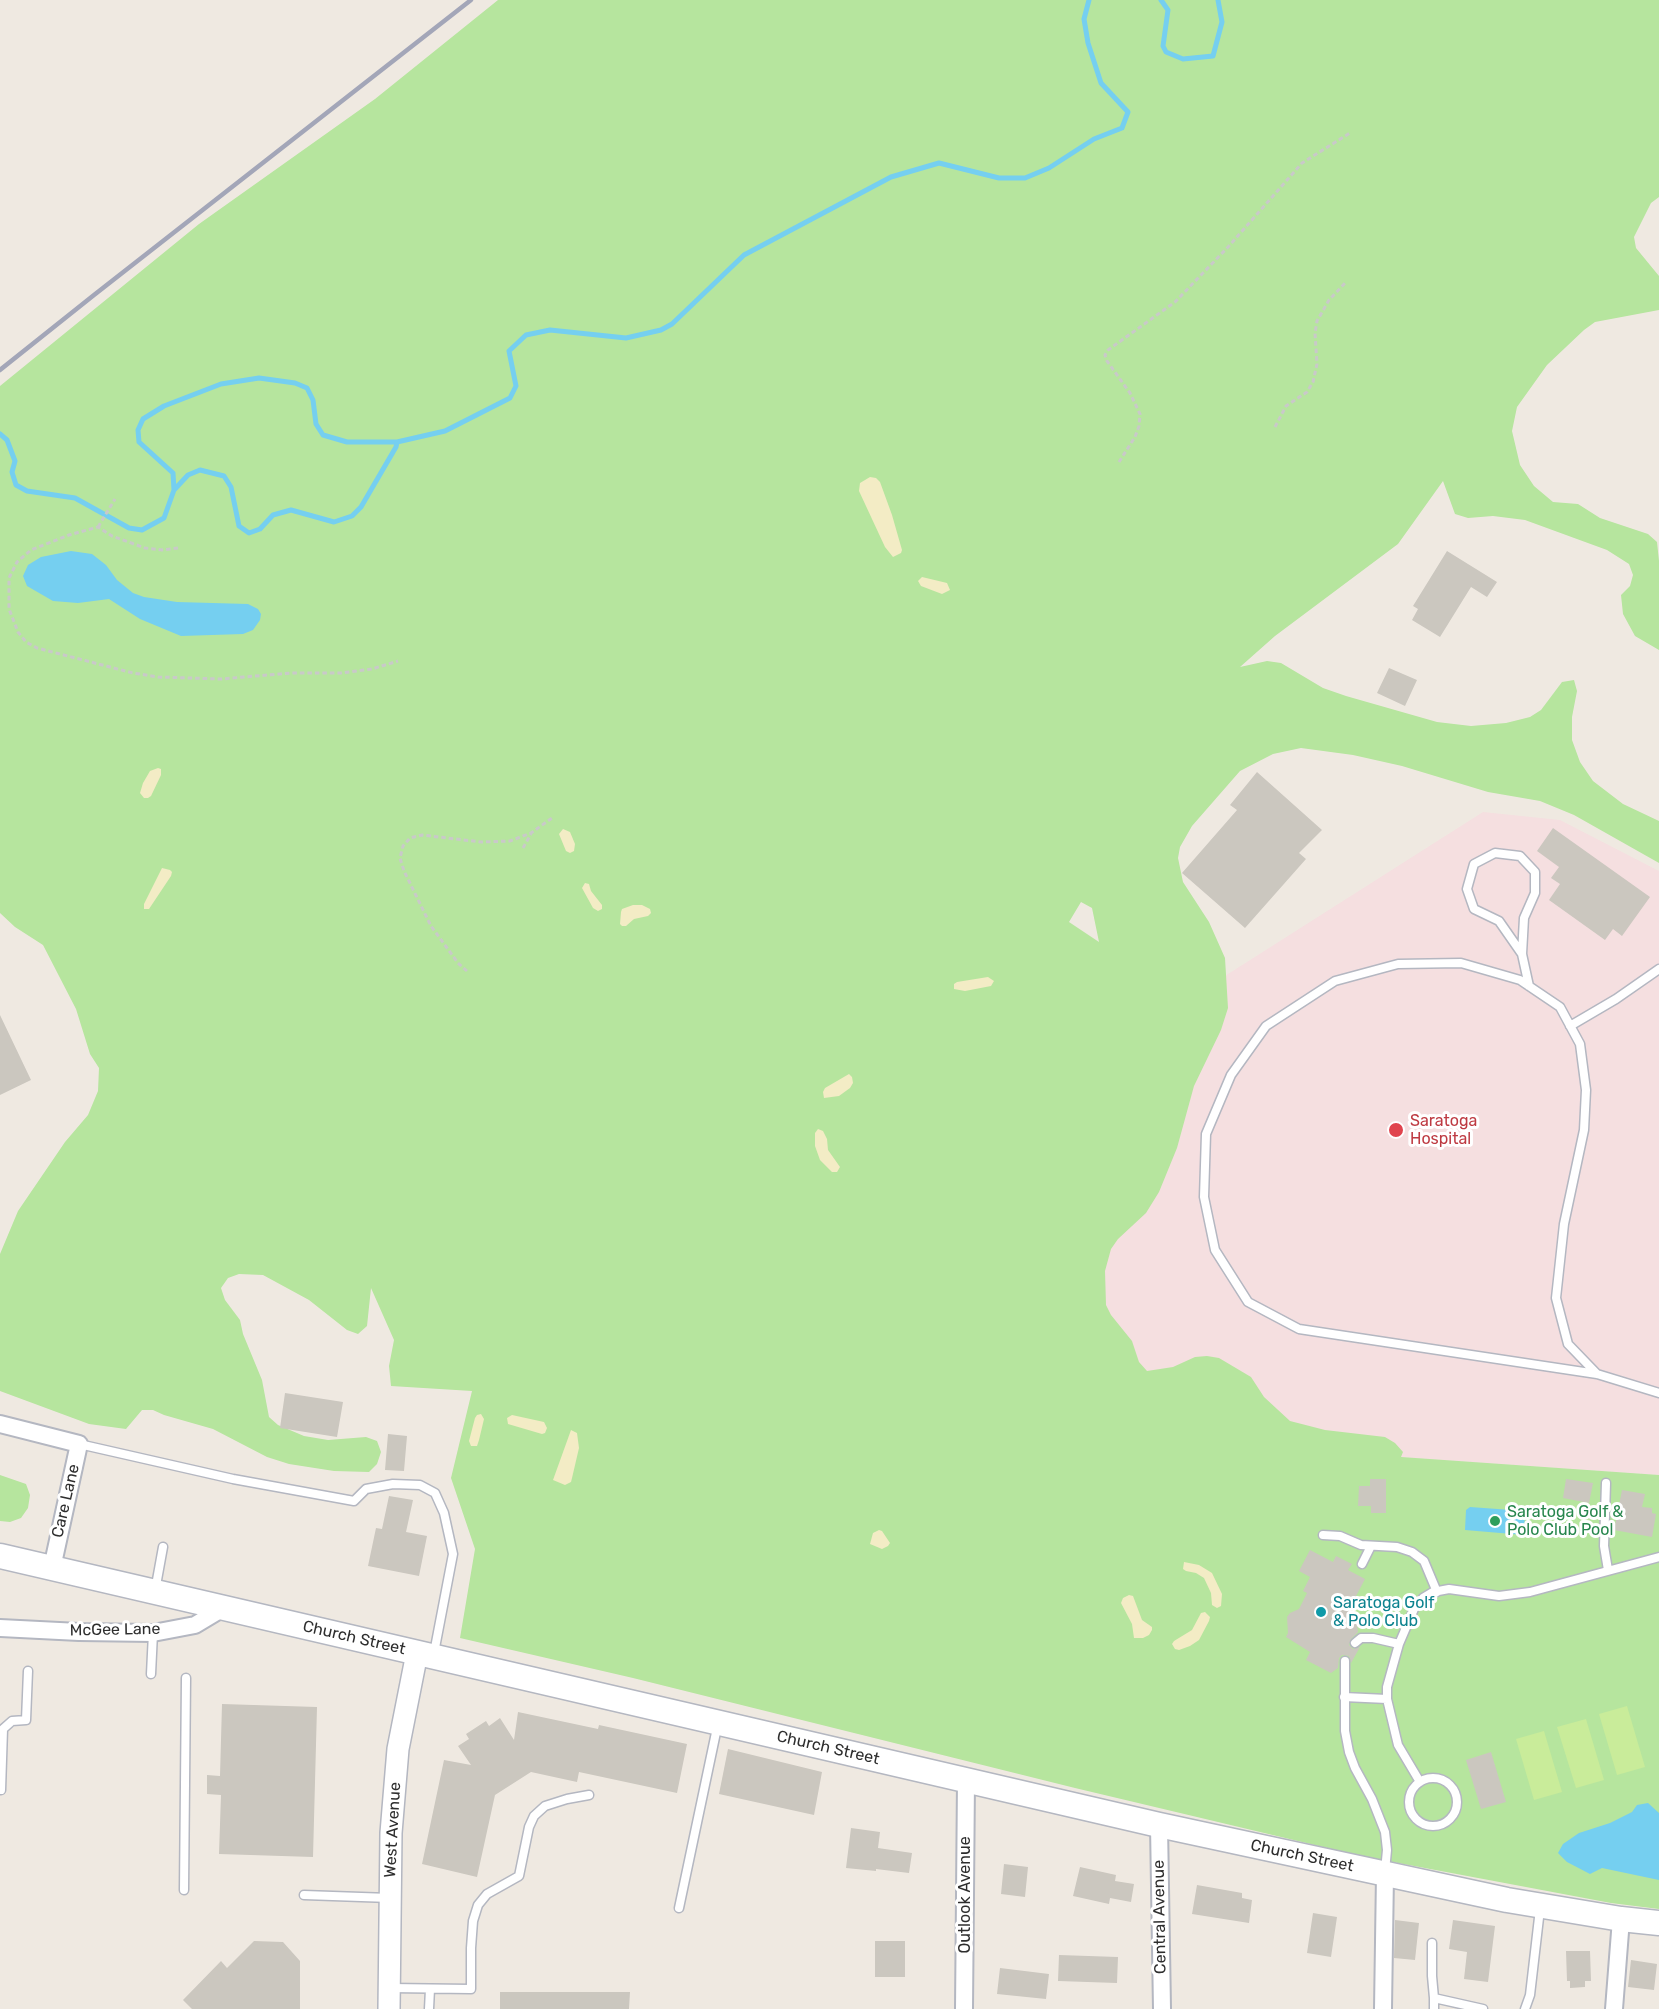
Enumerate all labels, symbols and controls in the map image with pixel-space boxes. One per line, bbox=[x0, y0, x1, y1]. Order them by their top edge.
place label: Saratoga Hospital bbox=[1410, 1111, 1477, 1149]
marker: Saratoga Hospital bbox=[1387, 1121, 1405, 1139]
street label: Care Lane bbox=[48, 1462, 84, 1540]
place label: Saratoga Golf & Polo Club Pool bbox=[1507, 1502, 1623, 1540]
marker: Saratoga Golf & Polo Club Pool bbox=[1488, 1514, 1502, 1528]
place label: Saratoga Golf & Polo Club bbox=[1333, 1593, 1434, 1631]
marker: Saratoga Golf & Polo Club bbox=[1314, 1605, 1328, 1619]
street label: Church Street bbox=[301, 1617, 407, 1659]
street label: McGee Lane bbox=[69, 1620, 161, 1640]
street label: Church Street bbox=[775, 1727, 881, 1769]
street label: West Avenue bbox=[381, 1782, 405, 1878]
street label: Outlook Avenue bbox=[955, 1836, 975, 1954]
street label: Church Street bbox=[1249, 1836, 1355, 1876]
street label: Central Avenue bbox=[1149, 1860, 1171, 1974]

